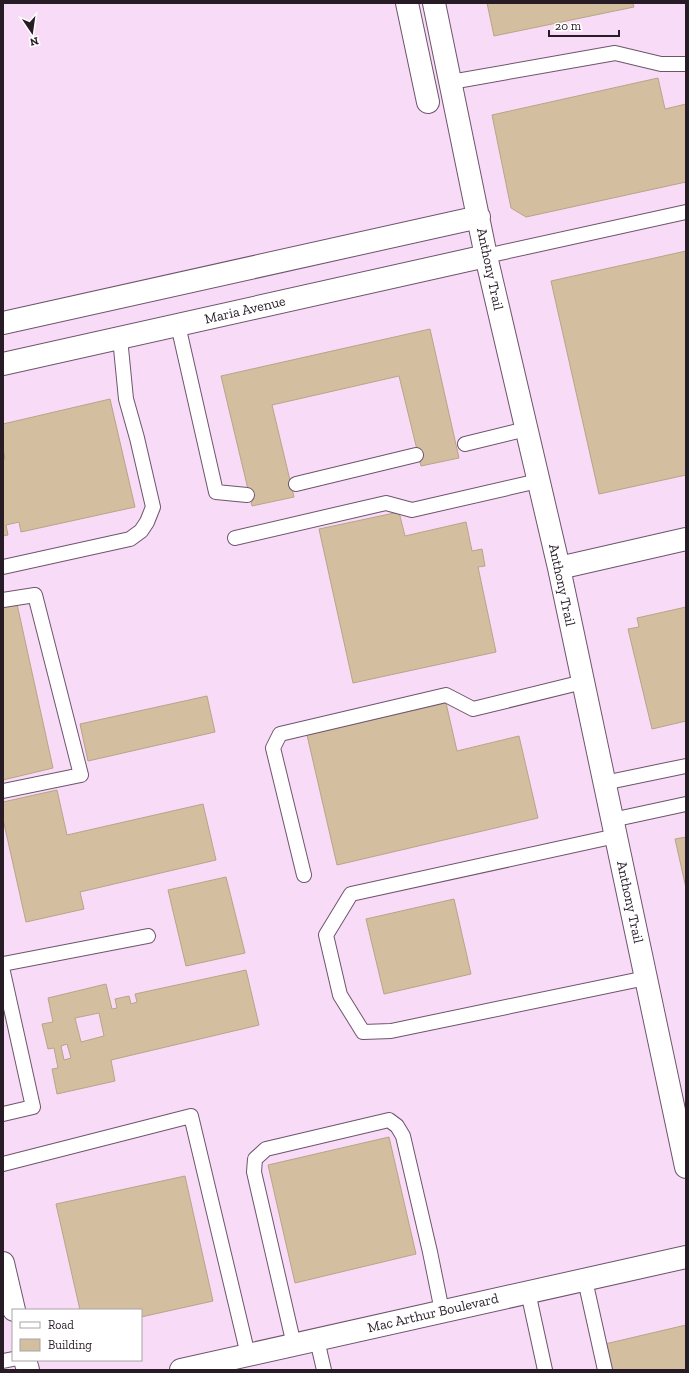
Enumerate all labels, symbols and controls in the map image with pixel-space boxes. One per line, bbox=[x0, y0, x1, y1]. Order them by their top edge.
north arrow bbox=[12, 12, 52, 52]
scale bar bbox=[549, 12, 619, 38]
text: 20 m bbox=[555, 19, 582, 33]
text: N bbox=[28, 34, 40, 49]
street label: Anthony Trail bbox=[473, 226, 507, 312]
street label: Maria Avenue bbox=[203, 292, 288, 328]
street label: Anthony Trail bbox=[545, 542, 579, 628]
street label: Anthony Trail bbox=[613, 859, 647, 945]
street label: Mac Arthur Boulevard bbox=[366, 1290, 500, 1336]
legend bbox=[12, 1309, 142, 1361]
text: Road bbox=[48, 1318, 74, 1332]
text: Building bbox=[48, 1338, 92, 1352]

